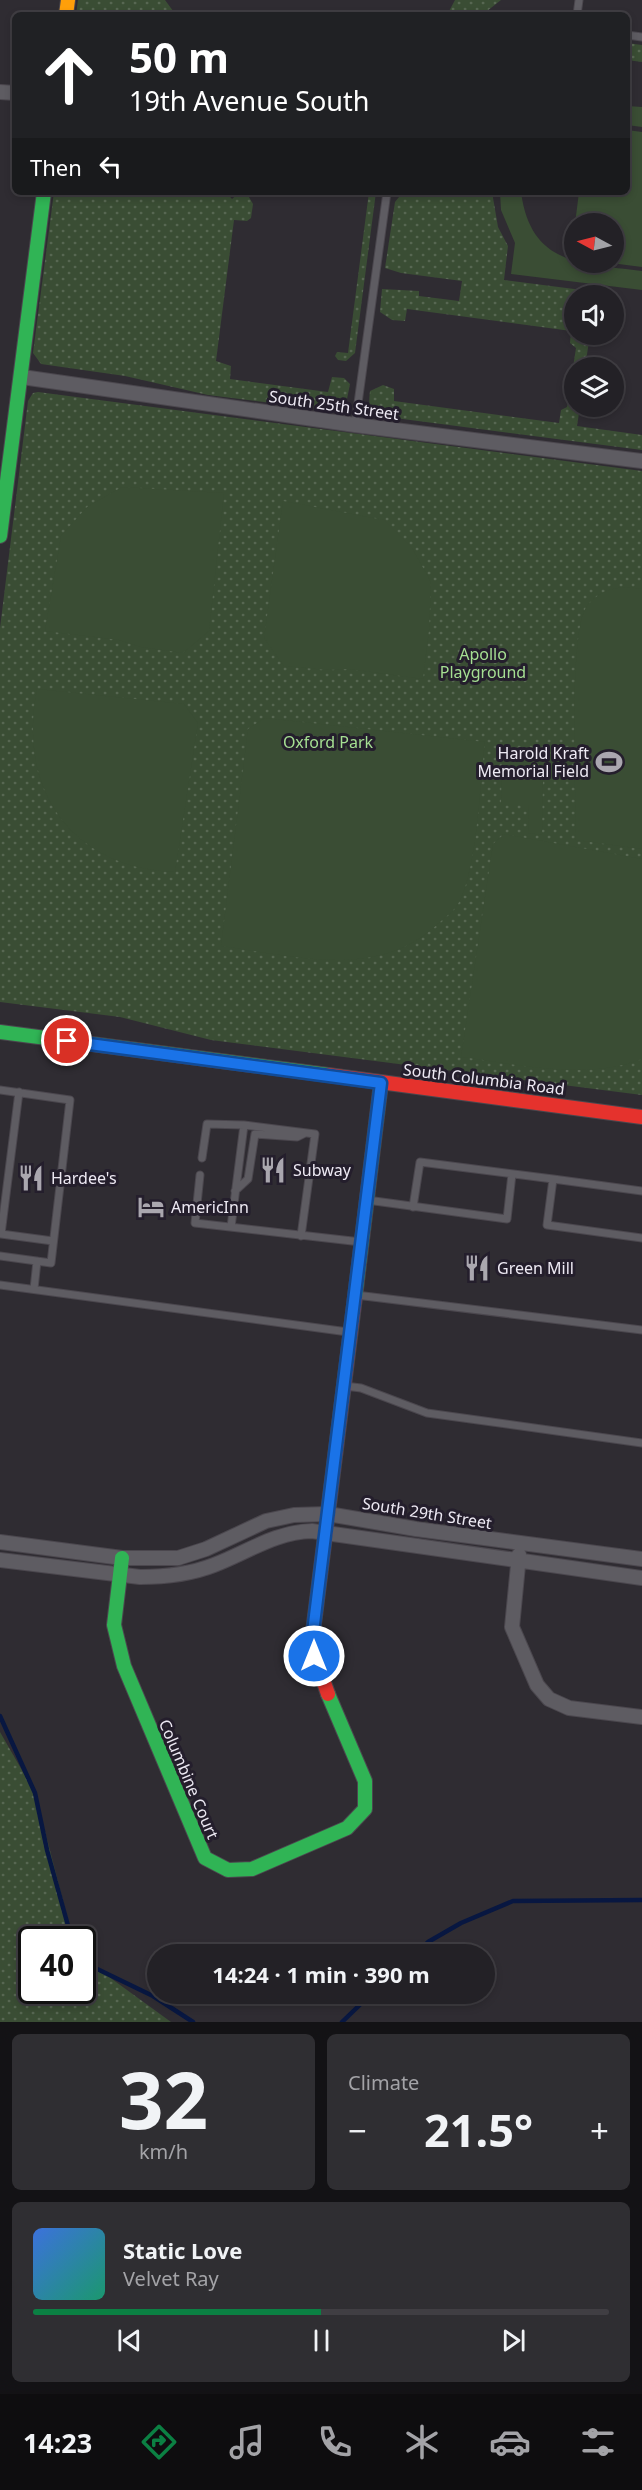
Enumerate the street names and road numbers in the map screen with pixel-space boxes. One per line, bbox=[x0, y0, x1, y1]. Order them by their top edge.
street label: South 25th Street bbox=[268, 385, 401, 425]
street label: South Columbia Road bbox=[402, 1058, 566, 1100]
street label: South 29th Street bbox=[361, 1492, 494, 1534]
street label: Columbine Court bbox=[154, 1716, 224, 1842]

